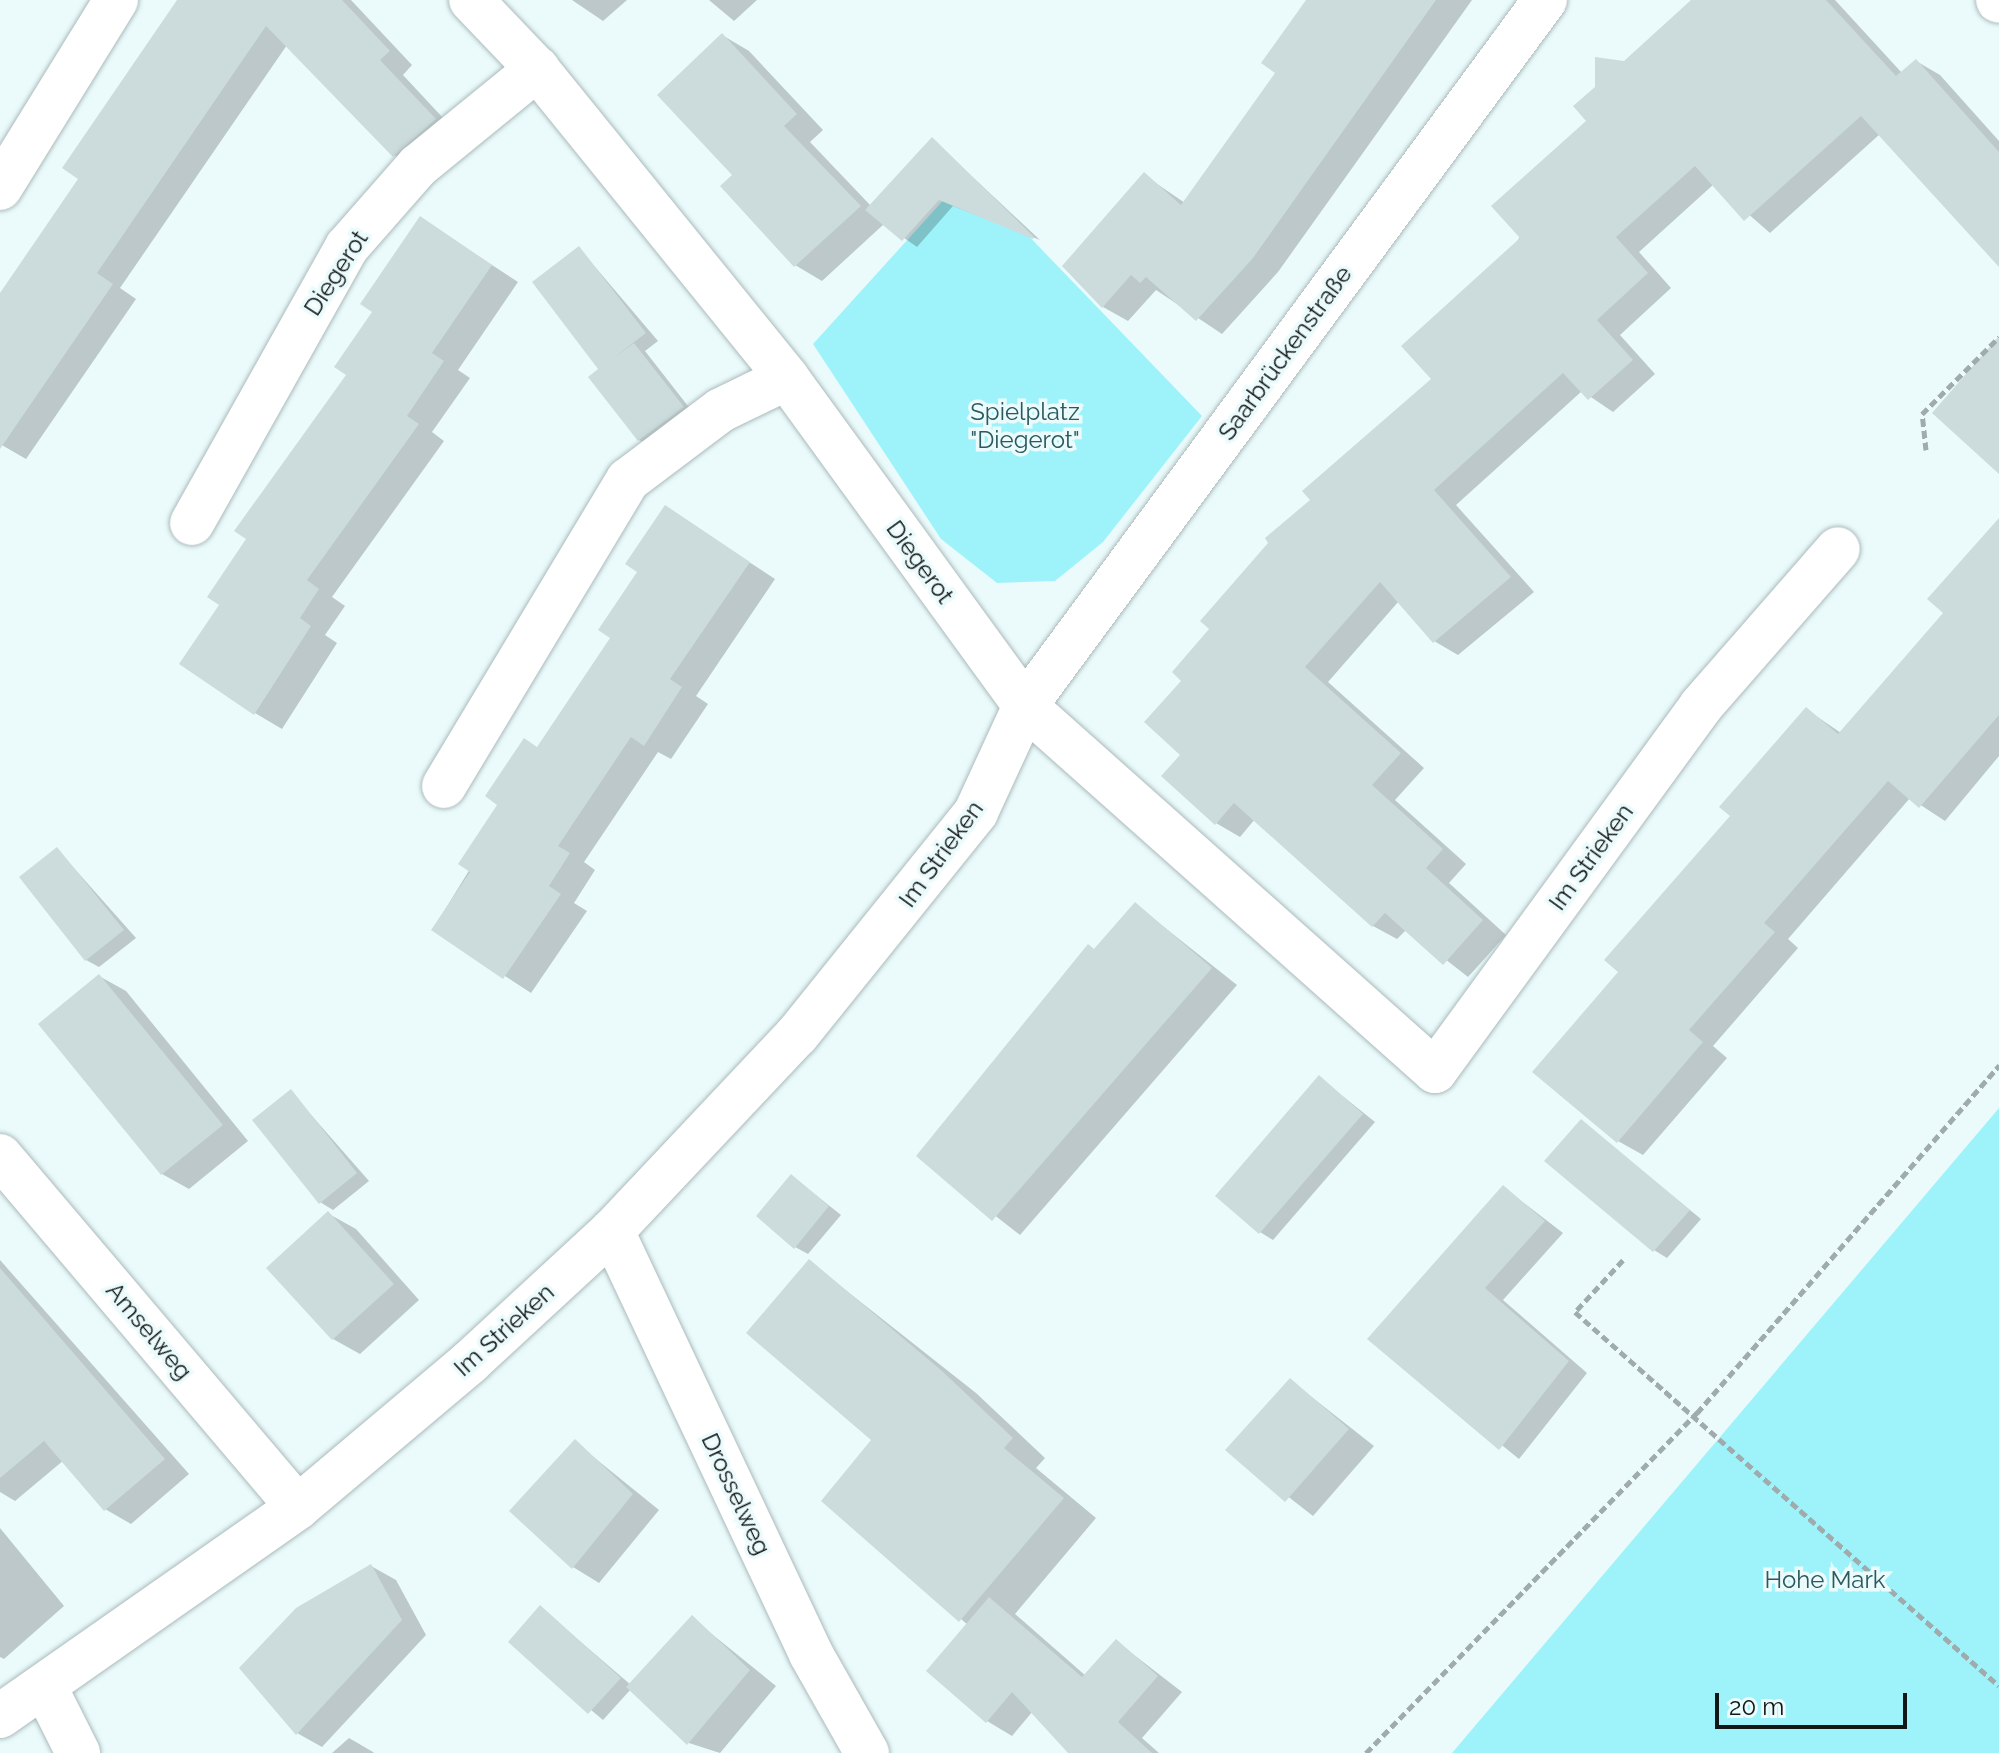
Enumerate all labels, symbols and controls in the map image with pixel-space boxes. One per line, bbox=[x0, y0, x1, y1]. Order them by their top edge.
street label: Diegerot bbox=[298, 225, 374, 321]
street label: Saarbrückenstraße bbox=[1212, 260, 1358, 446]
park label: Spielplatz "Diegerot" bbox=[970, 398, 1080, 454]
street label: Diegerot bbox=[880, 515, 960, 609]
street label: Im Strieken bbox=[893, 795, 989, 913]
street label: Im Strieken bbox=[1543, 798, 1639, 916]
street label: Amselweg bbox=[100, 1277, 198, 1385]
street label: Im Strieken bbox=[448, 1278, 560, 1382]
street label: Drosselweg bbox=[695, 1429, 777, 1559]
park label: Hohe Mark bbox=[1764, 1566, 1886, 1594]
scale bar bbox=[1719, 1677, 1911, 1727]
text: 20 m bbox=[1729, 1692, 1784, 1721]

